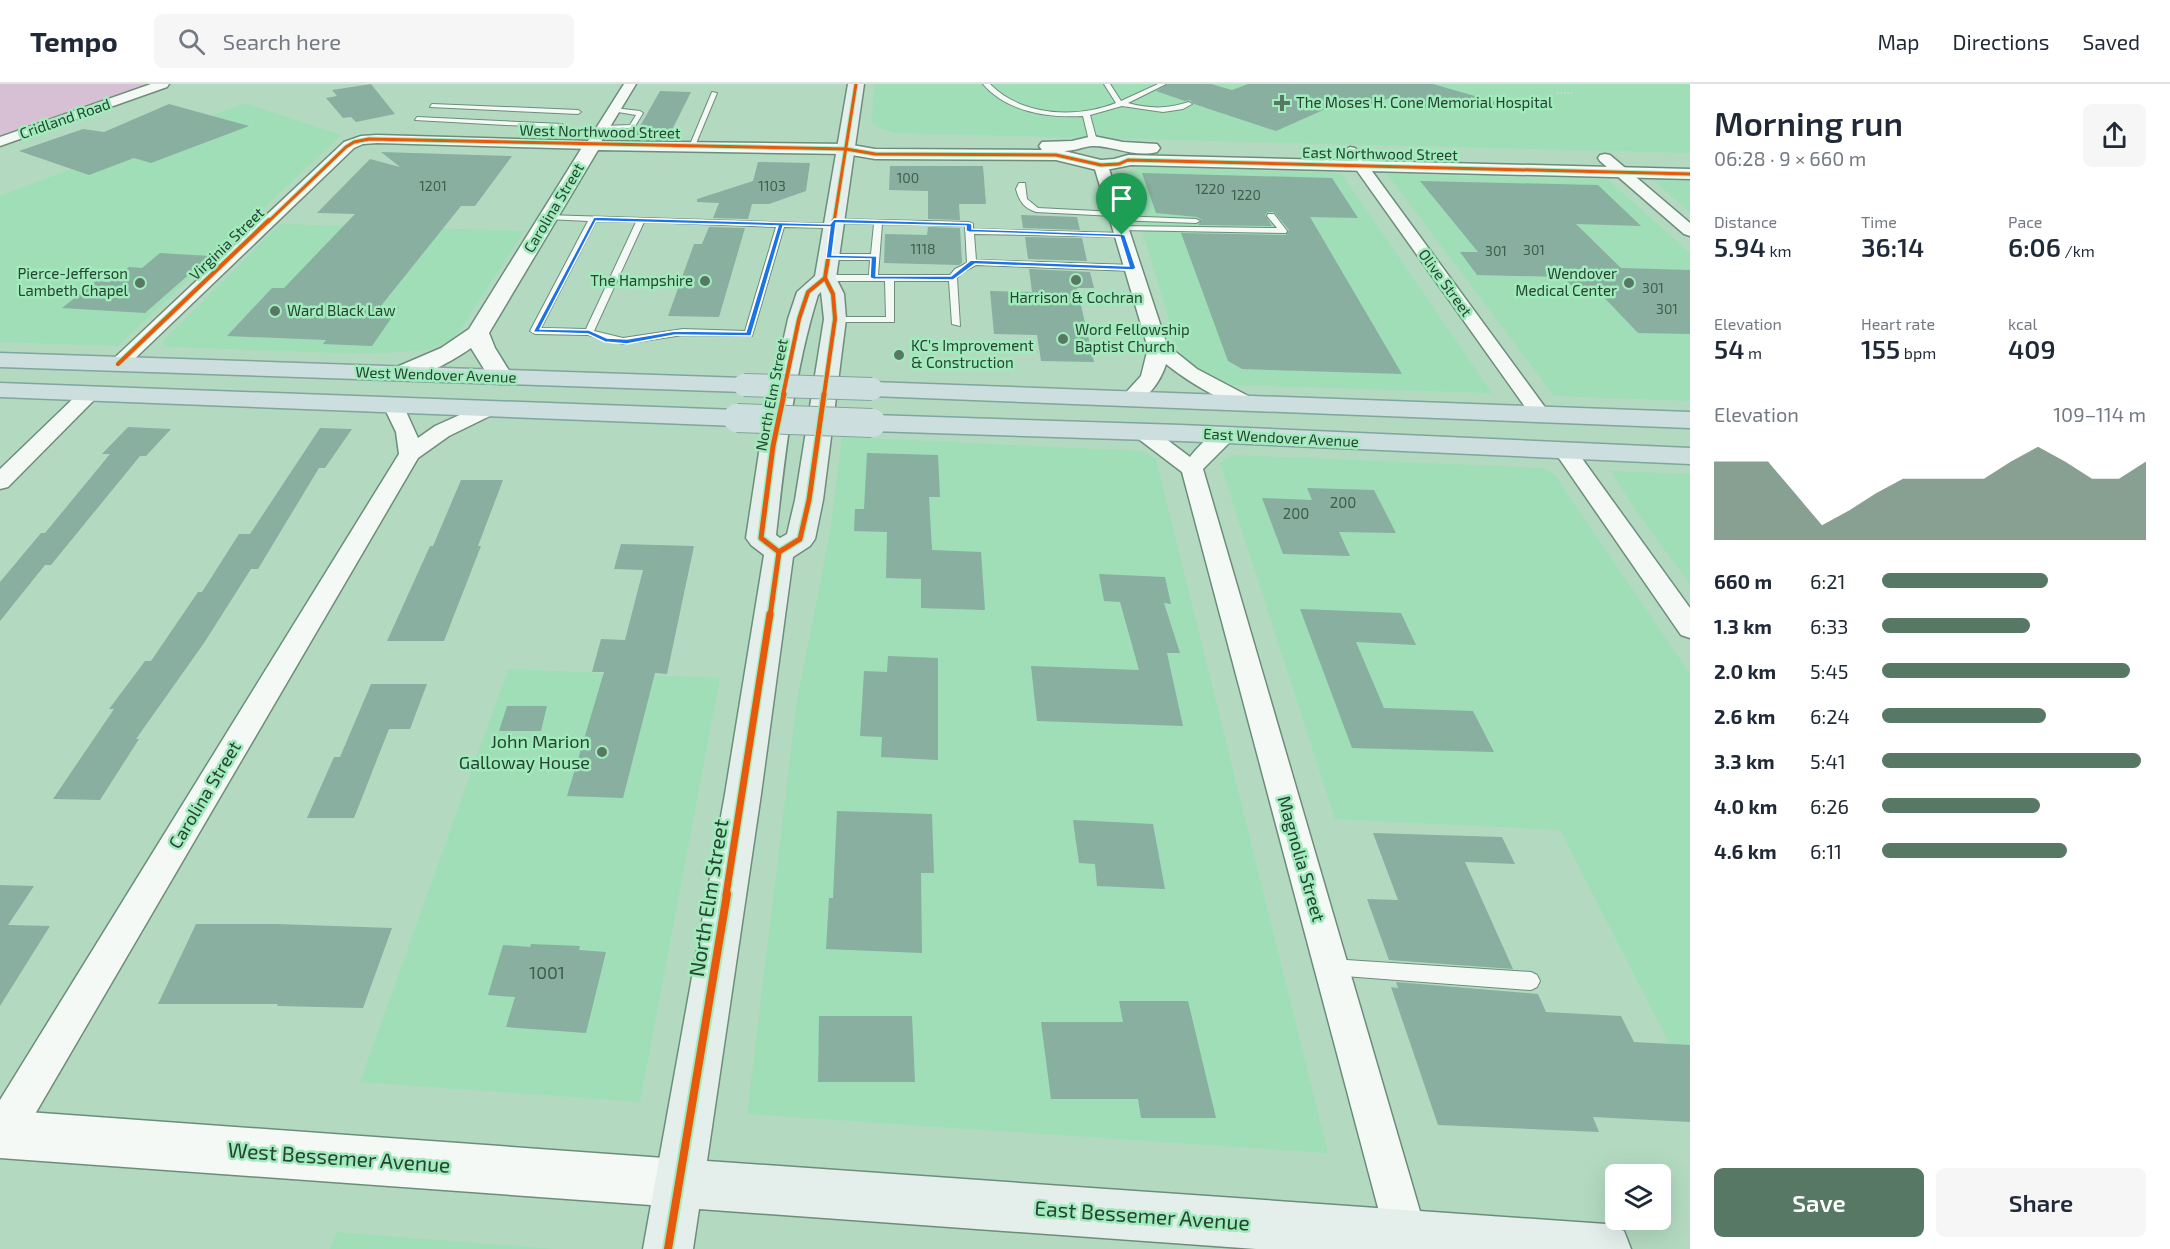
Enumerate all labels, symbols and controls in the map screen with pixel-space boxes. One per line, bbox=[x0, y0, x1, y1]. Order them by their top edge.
search box bbox=[154, 14, 574, 68]
text: Tempo bbox=[30, 24, 118, 58]
icon: search bbox=[175, 25, 208, 58]
text: Search here bbox=[223, 28, 341, 54]
text: Map bbox=[1877, 29, 1920, 54]
text: Directions bbox=[1953, 29, 2049, 54]
text: Saved bbox=[2082, 29, 2140, 54]
place label: The Moses H. Cone Memorial Hospital bbox=[1296, 93, 1553, 111]
street label: Cridland Road bbox=[17, 94, 112, 142]
marker: The Moses H. Cone Memorial Hospital bbox=[1273, 94, 1291, 112]
text: Morning run bbox=[1714, 103, 1903, 143]
button: share bbox=[2083, 104, 2146, 167]
street label: West Northwood Street bbox=[519, 121, 681, 141]
street label: East Northwood Street bbox=[1302, 143, 1458, 163]
text: 06:28 · 9 × 660 m bbox=[1714, 146, 1866, 170]
street label: Carolina Street bbox=[519, 159, 587, 256]
house number: 100 bbox=[897, 169, 919, 186]
pin bbox=[1096, 173, 1147, 235]
house number: 1201 bbox=[419, 177, 447, 194]
house number: 1103 bbox=[758, 177, 786, 194]
house number: 1220 bbox=[1195, 180, 1225, 197]
icon: arrive bbox=[1105, 182, 1138, 215]
house number: 1220 bbox=[1231, 186, 1261, 203]
street label: Virginia Street bbox=[185, 203, 268, 283]
text: Distance bbox=[1714, 212, 1777, 231]
text: Time bbox=[1861, 212, 1897, 231]
text: Pace bbox=[2008, 212, 2042, 231]
text: 5.94 bbox=[1714, 231, 1766, 262]
text: 36:14 bbox=[1861, 231, 1924, 262]
text: 6:06 bbox=[2008, 231, 2061, 262]
house number: 1118 bbox=[910, 240, 936, 257]
house number: 301 bbox=[1523, 241, 1545, 258]
text: km bbox=[1766, 241, 1792, 260]
text: /km bbox=[2061, 241, 2095, 260]
house number: 301 bbox=[1485, 242, 1507, 259]
street label: Olive Street bbox=[1415, 245, 1477, 320]
place label: Pierce-Jefferson Lambeth Chapel bbox=[18, 264, 129, 299]
place label: Wendover Medical Center bbox=[1515, 264, 1617, 299]
place label: The Hampshire bbox=[590, 271, 693, 289]
marker: Harrison & Cochran bbox=[1069, 273, 1083, 287]
marker: The Hampshire bbox=[698, 274, 712, 288]
marker: Pierce-Jefferson Lambeth Chapel bbox=[133, 276, 147, 290]
marker: Wendover Medical Center bbox=[1622, 276, 1636, 290]
house number: 301 bbox=[1642, 279, 1664, 296]
place label: Harrison & Cochran bbox=[1009, 288, 1143, 306]
house number: 301 bbox=[1656, 300, 1678, 317]
place label: Ward Black Law bbox=[287, 301, 396, 319]
marker: Ward Black Law bbox=[268, 304, 282, 318]
text: Elevation bbox=[1714, 314, 1782, 333]
text: Heart rate bbox=[1861, 314, 1935, 333]
text: kcal bbox=[2008, 314, 2037, 333]
place label: Word Fellowship Baptist Church bbox=[1075, 320, 1190, 355]
marker: Word Fellowship Baptist Church bbox=[1056, 332, 1070, 346]
text: 54 bbox=[1714, 333, 1745, 364]
text: 155 bbox=[1861, 333, 1900, 364]
text: 409 bbox=[2008, 333, 2056, 364]
place label: KC's Improvement & Construction bbox=[911, 336, 1034, 371]
street label: North Elm Street bbox=[751, 337, 791, 452]
text: m bbox=[1745, 343, 1762, 362]
text: bpm bbox=[1900, 343, 1936, 362]
marker: KC's Improvement & Construction bbox=[892, 348, 906, 362]
street label: West Wendover Avenue bbox=[355, 362, 517, 386]
text: Elevation bbox=[1714, 402, 1799, 426]
text: 109–114 m bbox=[2053, 402, 2146, 426]
street label: East Wendover Avenue bbox=[1203, 424, 1359, 450]
house number: 200 bbox=[1330, 493, 1356, 511]
house number: 200 bbox=[1283, 504, 1309, 522]
text: 660 m bbox=[1714, 569, 1772, 593]
text: 6:21 bbox=[1810, 569, 1845, 593]
text: 1.3 km bbox=[1714, 614, 1772, 638]
text: 6:33 bbox=[1810, 614, 1848, 638]
text: 2.0 km bbox=[1714, 659, 1776, 683]
text: 5:45 bbox=[1810, 659, 1848, 683]
text: 2.6 km bbox=[1714, 704, 1775, 728]
text: 6:24 bbox=[1810, 704, 1850, 728]
place label: John Marion Galloway House bbox=[459, 730, 590, 773]
street label: Carolina Street bbox=[163, 737, 245, 852]
marker: John Marion Galloway House bbox=[595, 745, 609, 759]
text: 3.3 km bbox=[1714, 749, 1775, 773]
text: 5:41 bbox=[1810, 749, 1846, 773]
street label: Magnolia Street bbox=[1273, 793, 1331, 924]
text: 4.0 km bbox=[1714, 794, 1777, 818]
text: 6:26 bbox=[1810, 794, 1849, 818]
street label: North Elm Street bbox=[683, 817, 732, 978]
text: 4.6 km bbox=[1714, 839, 1777, 863]
text: 6:11 bbox=[1810, 839, 1842, 863]
house number: 1001 bbox=[529, 961, 565, 983]
street label: West Bessemer Avenue bbox=[227, 1136, 451, 1177]
map controls bbox=[1605, 1164, 1671, 1230]
button: layers bbox=[1605, 1164, 1671, 1230]
button: Save bbox=[1714, 1168, 1924, 1237]
button: Share bbox=[1936, 1168, 2146, 1237]
street label: East Bessemer Avenue bbox=[1034, 1195, 1251, 1234]

